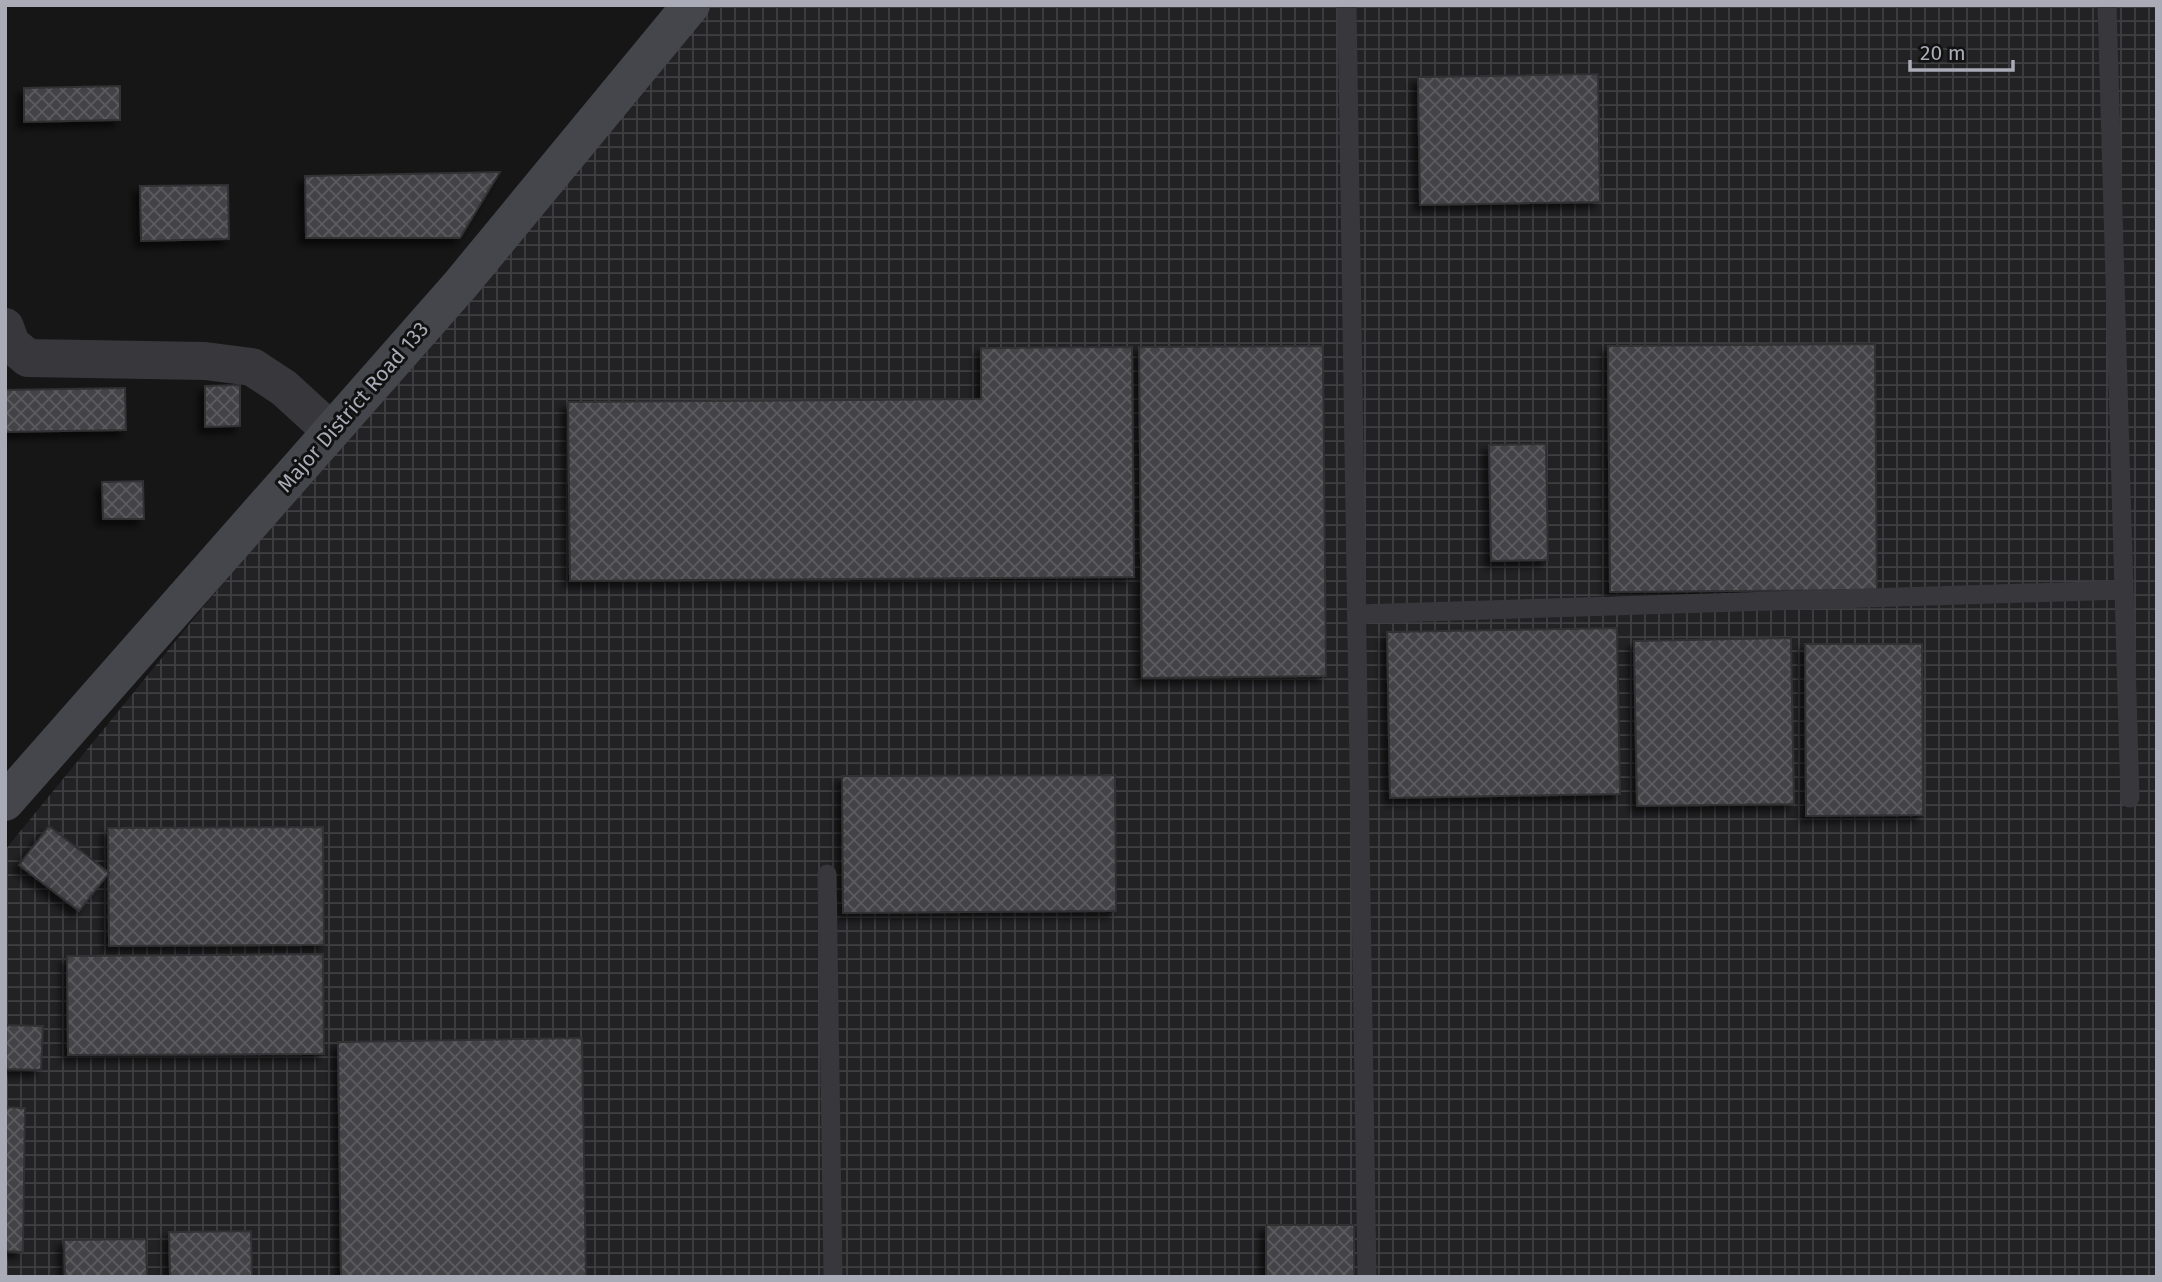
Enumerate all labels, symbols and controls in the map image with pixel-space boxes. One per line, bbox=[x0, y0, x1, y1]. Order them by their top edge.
scale bar bbox=[1910, 28, 2013, 72]
text: 20 m bbox=[1920, 40, 1966, 66]
street label: Major District Road 133 bbox=[272, 316, 434, 498]

